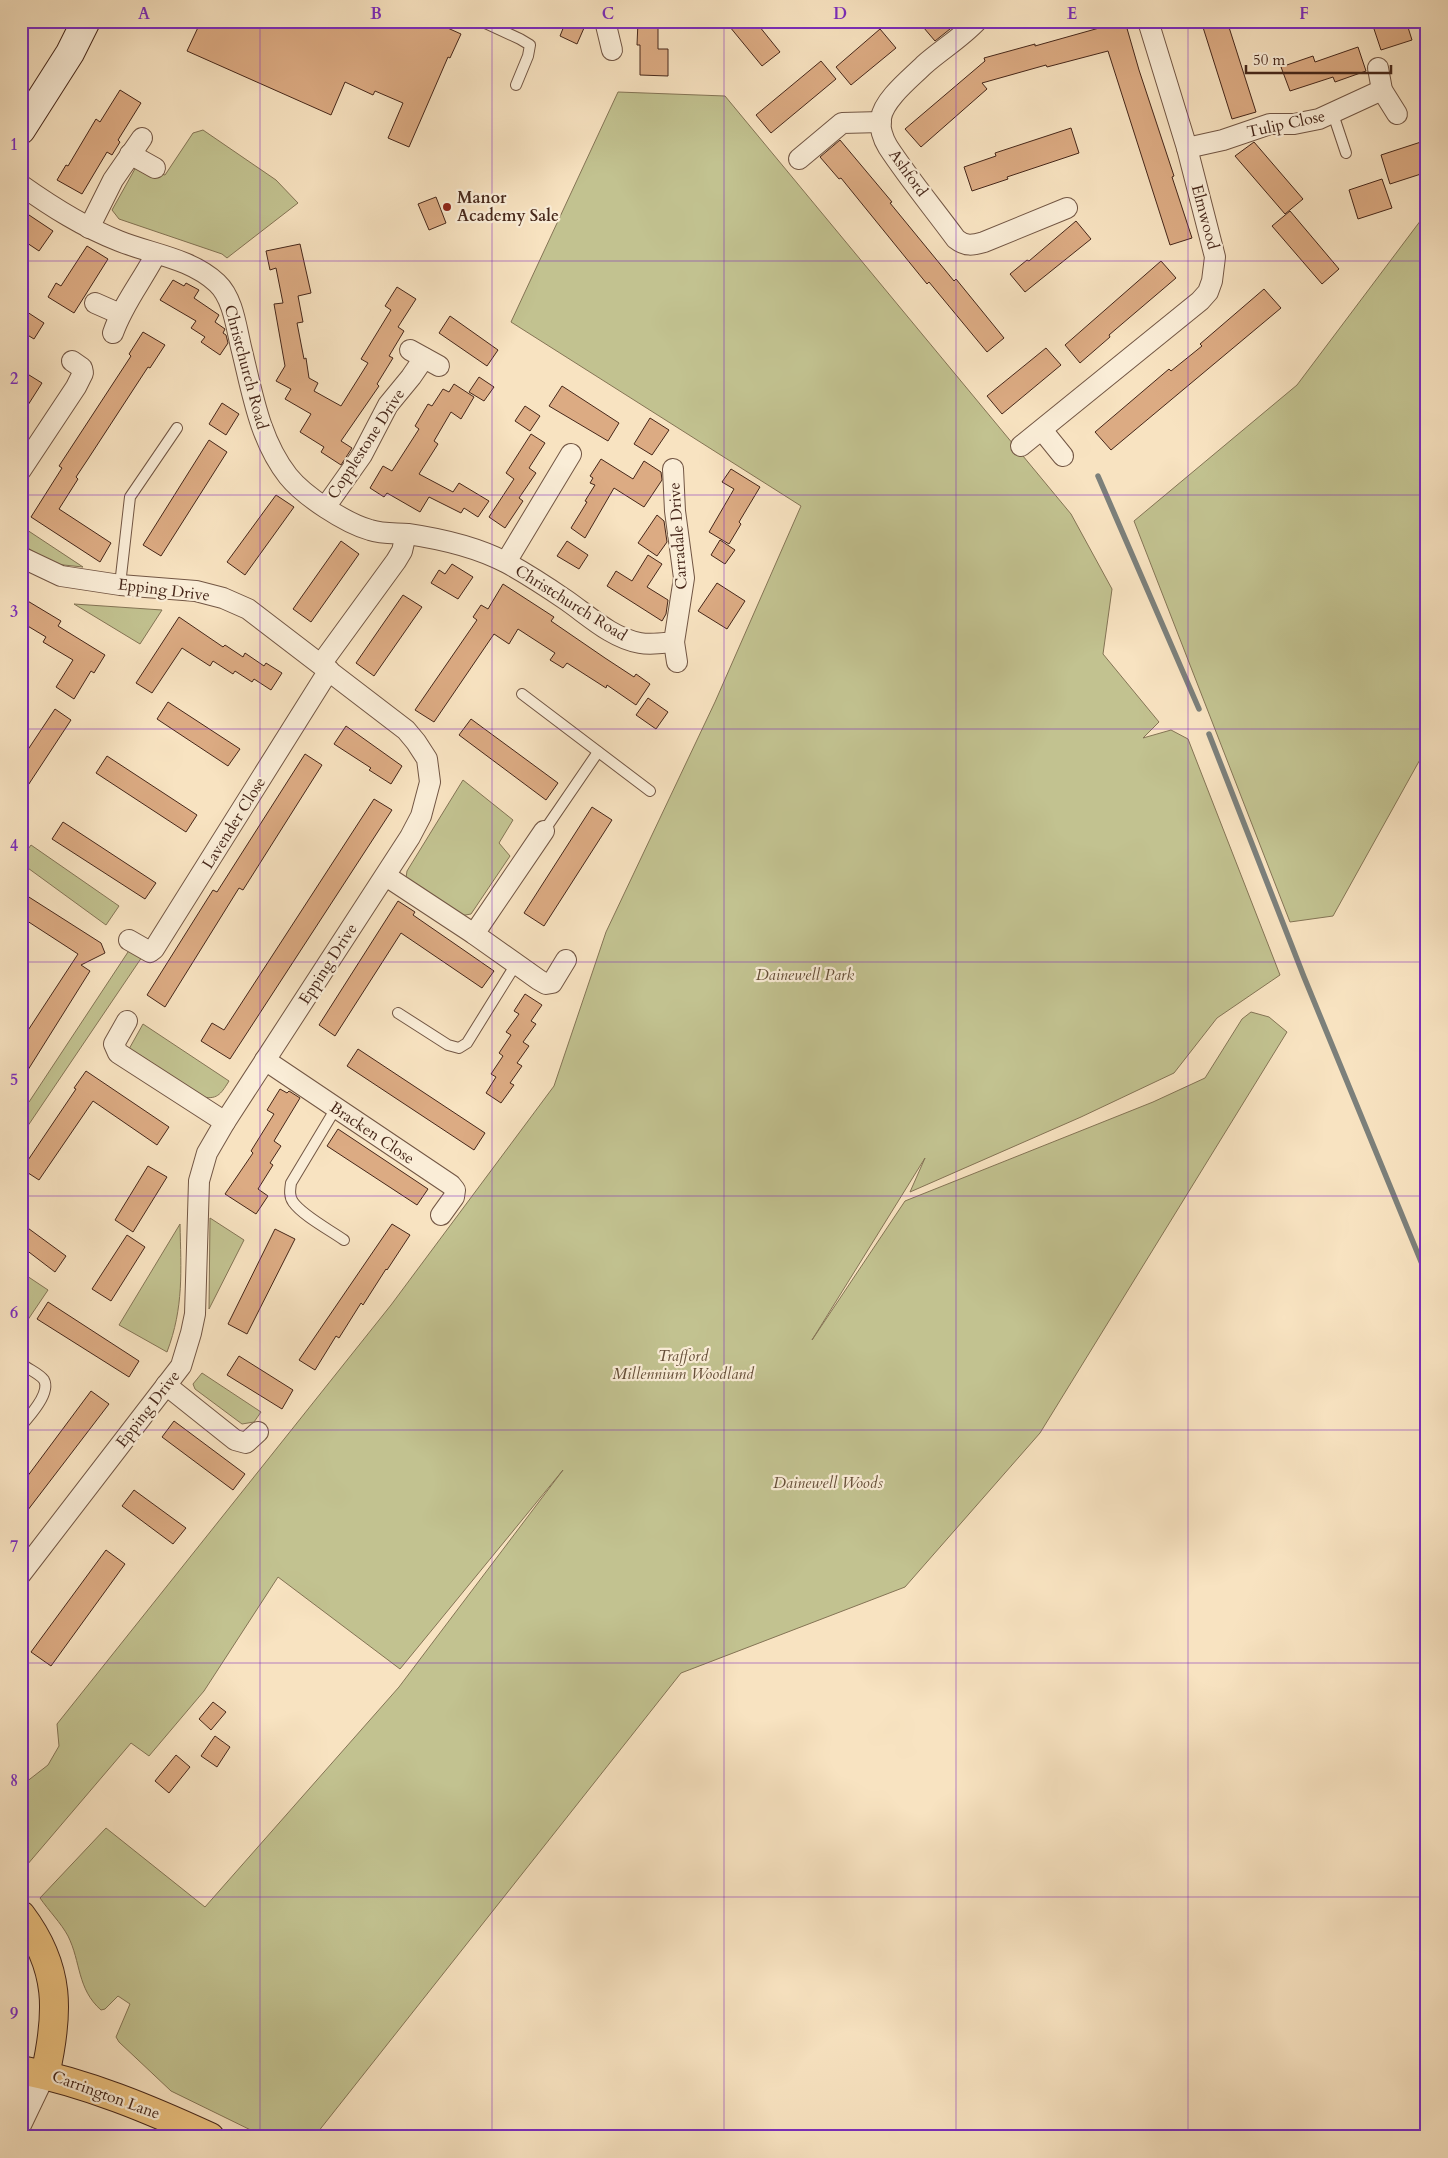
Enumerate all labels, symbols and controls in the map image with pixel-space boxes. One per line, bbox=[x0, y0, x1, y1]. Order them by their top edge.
text: A bbox=[138, 3, 150, 25]
text: B bbox=[370, 3, 382, 25]
text: C bbox=[602, 3, 614, 25]
text: D bbox=[833, 3, 847, 25]
text: E bbox=[1067, 3, 1077, 25]
text: F bbox=[1299, 3, 1309, 25]
scale bar bbox=[1246, 42, 1390, 74]
text: 50 m bbox=[1253, 50, 1285, 70]
street label: Tulip Close bbox=[1245, 105, 1327, 143]
text: 1 bbox=[10, 134, 18, 156]
street label: Ashford bbox=[883, 145, 933, 201]
street label: Elmwood bbox=[1186, 182, 1224, 252]
place label: Manor Academy Sale bbox=[457, 187, 559, 227]
marker: Manor Academy Sale bbox=[441, 201, 453, 213]
street label: Christchurch Road bbox=[219, 302, 273, 432]
text: 2 bbox=[10, 368, 18, 390]
street label: Copplestone Drive bbox=[322, 384, 410, 504]
street label: Carradale Drive bbox=[663, 482, 693, 590]
street label: Christchurch Road bbox=[511, 560, 632, 646]
street label: Epping Drive bbox=[117, 573, 211, 607]
text: 3 bbox=[10, 601, 18, 623]
street label: Lavender Close bbox=[197, 773, 271, 873]
text: 4 bbox=[10, 835, 18, 857]
street label: Epping Drive bbox=[294, 919, 362, 1009]
park label: Dainewell Park bbox=[756, 964, 854, 986]
text: 5 bbox=[10, 1069, 18, 1091]
street label: Bracken Close bbox=[325, 1097, 419, 1169]
text: 6 bbox=[10, 1302, 18, 1324]
park label: Trafford Millennium Woodland bbox=[612, 1345, 755, 1385]
street label: Epping Drive bbox=[111, 1366, 185, 1452]
park label: Dainewell Woods bbox=[773, 1472, 884, 1494]
text: 7 bbox=[10, 1536, 18, 1558]
text: 8 bbox=[10, 1770, 18, 1792]
text: 9 bbox=[10, 2003, 18, 2025]
street label: Carrington Lane bbox=[49, 2065, 163, 2125]

